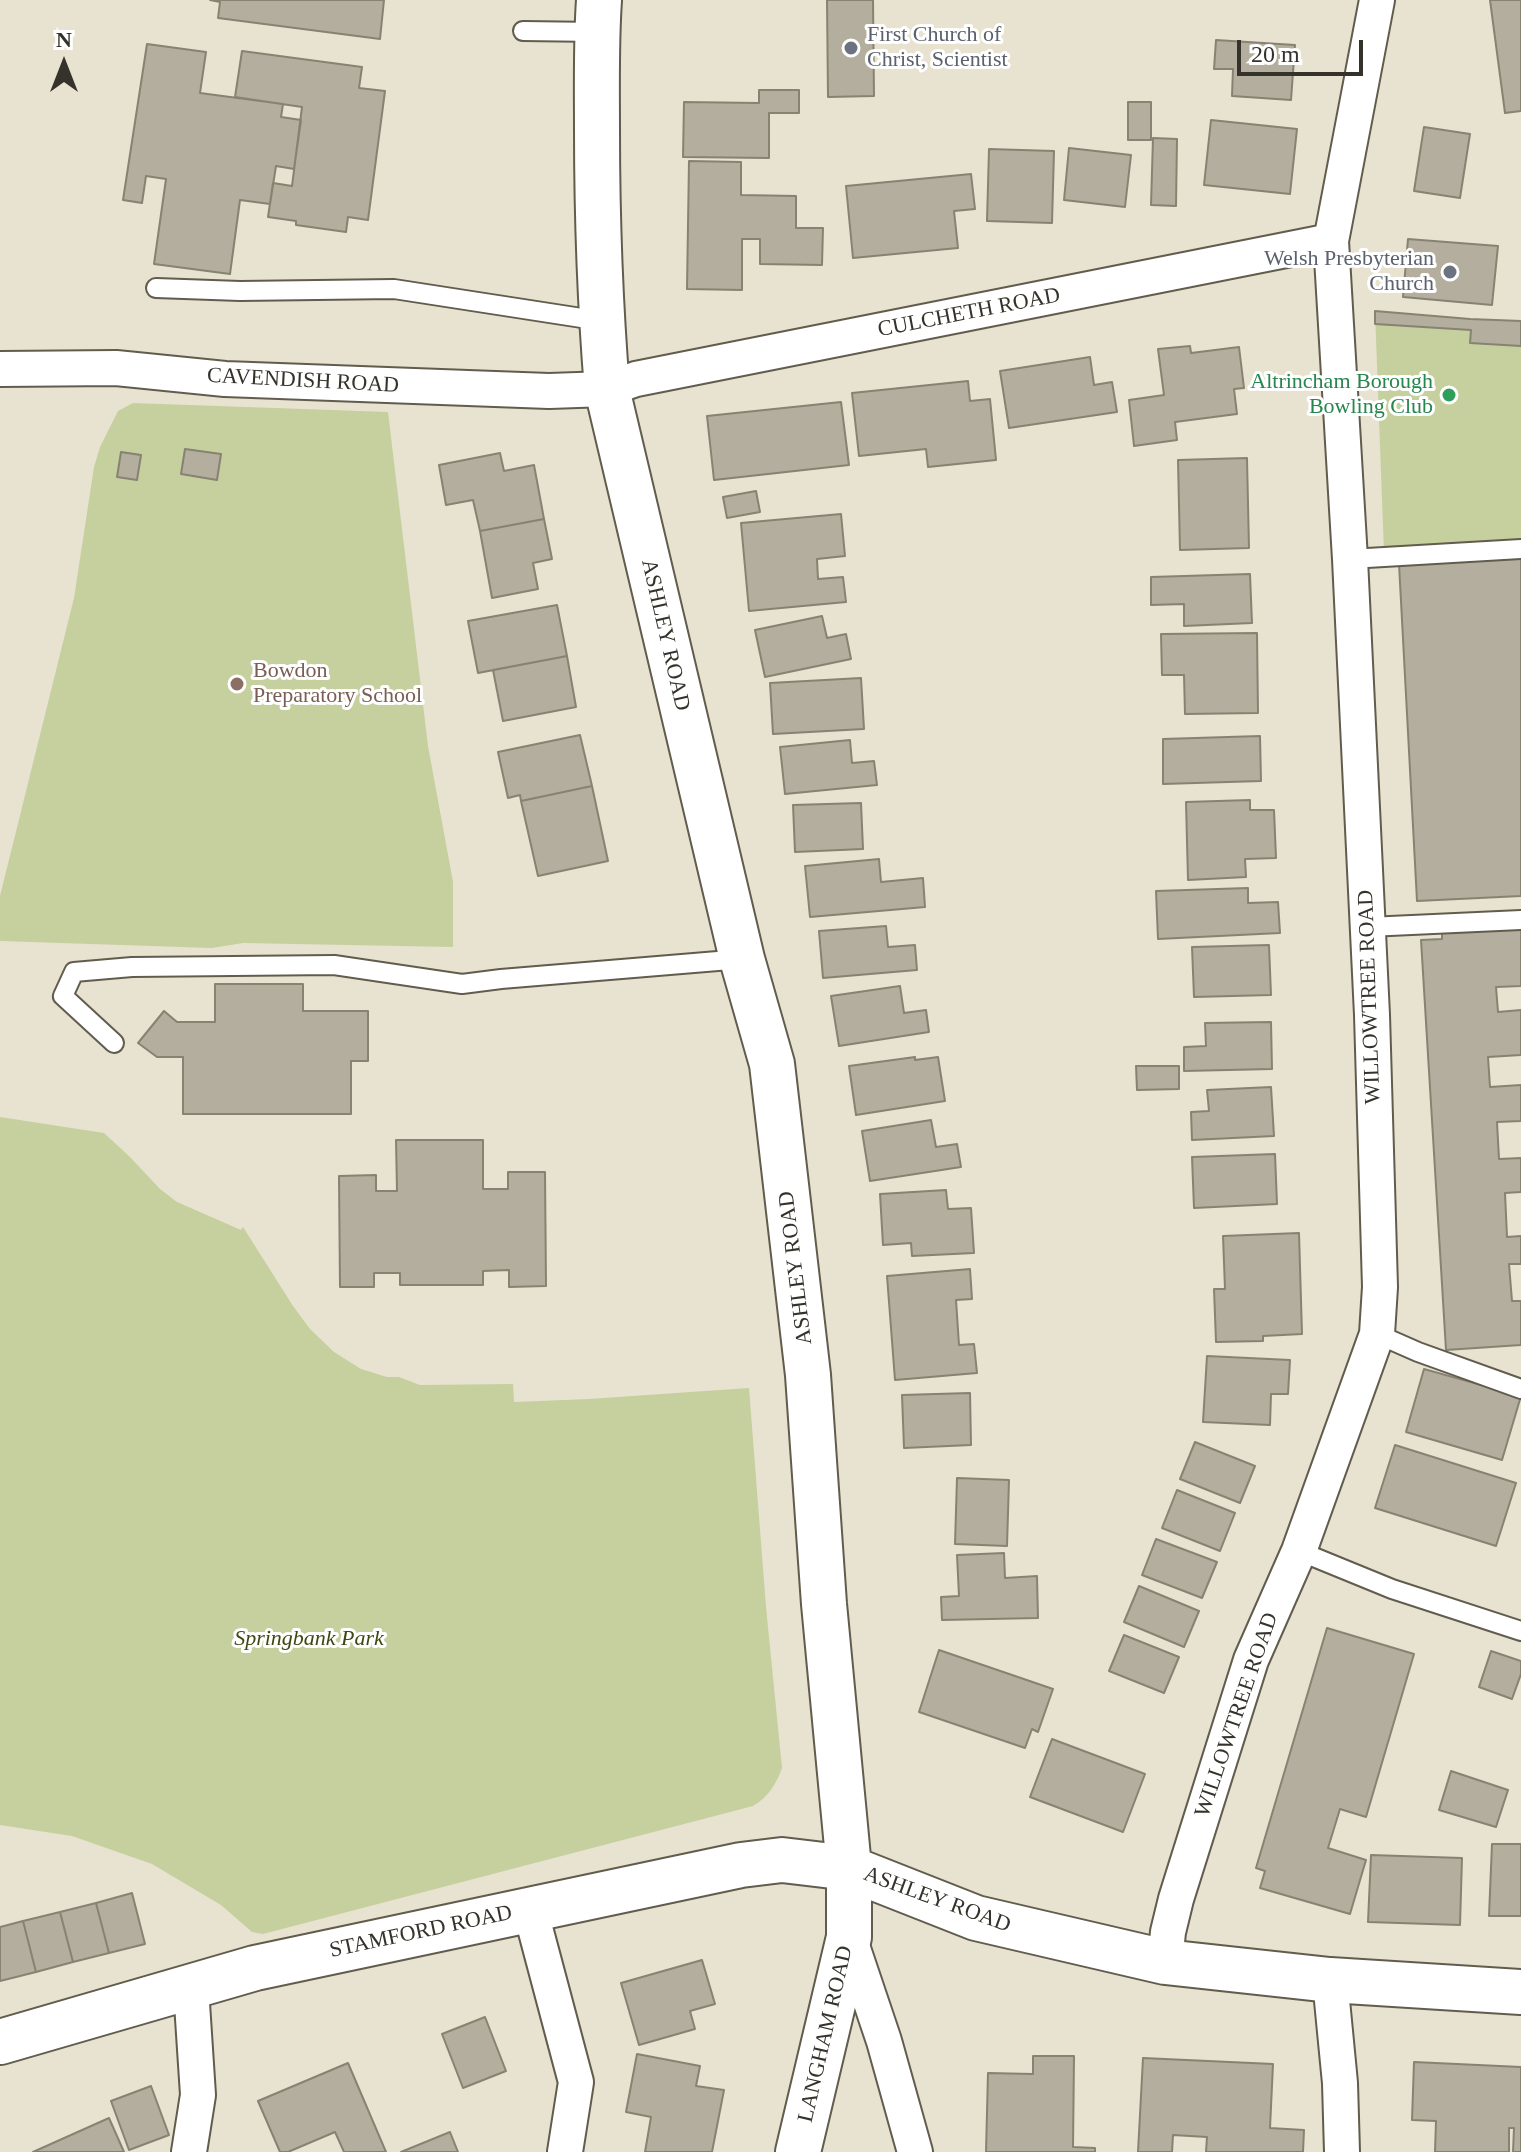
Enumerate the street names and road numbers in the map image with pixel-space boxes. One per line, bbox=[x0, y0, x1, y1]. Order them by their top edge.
street label: CULCHETH ROAD bbox=[876, 282, 1062, 344]
street label: CAVENDISH ROAD bbox=[206, 363, 400, 399]
street label: ASHLEY ROAD bbox=[635, 557, 695, 713]
street label: WILLOWTREE ROAD bbox=[1353, 889, 1387, 1105]
street label: ASHLEY ROAD bbox=[773, 1190, 819, 1346]
street label: WILLOWTREE ROAD bbox=[1190, 1609, 1284, 1821]
street label: ASHLEY ROAD bbox=[860, 1861, 1014, 1939]
street label: STAMFORD ROAD bbox=[327, 1900, 515, 1964]
street label: LANGHAM ROAD bbox=[793, 1943, 859, 2125]

